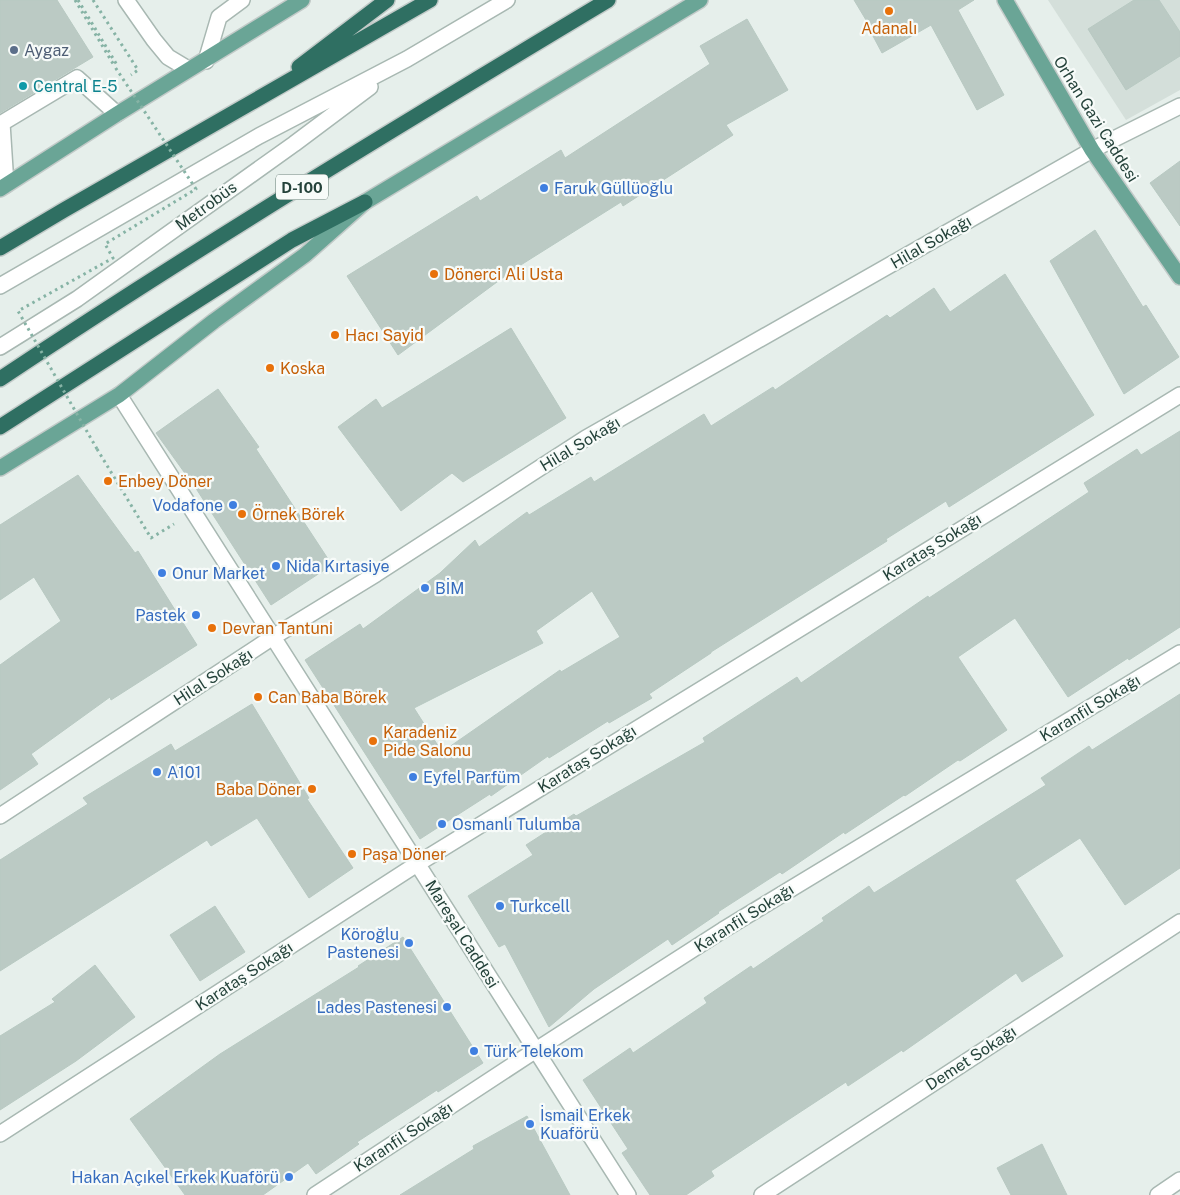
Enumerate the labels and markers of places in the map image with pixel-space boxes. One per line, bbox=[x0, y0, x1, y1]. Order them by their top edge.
marker: Adanalı bbox=[883, 5, 895, 17]
place label: Adanalı bbox=[861, 19, 917, 38]
place label: Aygaz bbox=[24, 41, 69, 60]
marker: Aygaz bbox=[8, 44, 20, 56]
place label: Central E-5 bbox=[33, 77, 118, 96]
marker: Central E-5 bbox=[17, 80, 29, 92]
place label: Faruk Güllüoğlu bbox=[554, 179, 673, 198]
marker: Faruk Güllüoğlu bbox=[538, 182, 550, 194]
place label: Dönerci Ali Usta bbox=[444, 265, 563, 284]
marker: Dönerci Ali Usta bbox=[428, 268, 440, 280]
place label: Hacı Sayid bbox=[345, 326, 424, 345]
marker: Hacı Sayid bbox=[329, 329, 341, 341]
place label: Koska bbox=[280, 359, 325, 378]
marker: Koska bbox=[264, 362, 276, 374]
place label: Enbey Döner bbox=[118, 472, 213, 491]
marker: Enbey Döner bbox=[102, 475, 114, 487]
place label: Vodafone bbox=[152, 496, 223, 515]
marker: Vodafone bbox=[227, 499, 239, 511]
place label: Örnek Börek bbox=[252, 504, 345, 524]
marker: Örnek Börek bbox=[236, 508, 248, 520]
place label: Nida Kırtasiye bbox=[286, 557, 390, 576]
marker: Nida Kırtasiye bbox=[270, 560, 282, 572]
place label: Onur Market bbox=[172, 564, 265, 583]
marker: Onur Market bbox=[156, 567, 168, 579]
place label: BİM bbox=[435, 578, 465, 598]
marker: BİM bbox=[419, 582, 431, 594]
place label: Pastek bbox=[135, 606, 186, 625]
marker: Pastek bbox=[190, 609, 202, 621]
place label: Devran Tantuni bbox=[222, 619, 333, 638]
marker: Devran Tantuni bbox=[206, 622, 218, 634]
place label: Can Baba Börek bbox=[268, 688, 387, 707]
marker: Can Baba Börek bbox=[252, 691, 264, 703]
place label: Karadeniz Pide Salonu bbox=[383, 723, 471, 760]
marker: Karadeniz Pide Salonu bbox=[367, 735, 379, 747]
place label: A101 bbox=[167, 763, 201, 782]
marker: A101 bbox=[151, 766, 163, 778]
place label: Eyfel Parfüm bbox=[423, 768, 520, 787]
marker: Eyfel Parfüm bbox=[407, 771, 419, 783]
place label: Baba Döner bbox=[216, 780, 302, 799]
marker: Baba Döner bbox=[306, 783, 318, 795]
place label: Osmanlı Tulumba bbox=[452, 815, 580, 834]
marker: Osmanlı Tulumba bbox=[436, 818, 448, 830]
place label: Paşa Döner bbox=[362, 845, 446, 864]
marker: Paşa Döner bbox=[346, 848, 358, 860]
place label: Turkcell bbox=[510, 897, 570, 916]
marker: Turkcell bbox=[494, 900, 506, 912]
place label: Köroğlu Pastenesi bbox=[327, 925, 399, 962]
marker: Köroğlu Pastenesi bbox=[403, 937, 415, 949]
place label: Lades Pastenesi bbox=[317, 998, 437, 1017]
marker: Lades Pastenesi bbox=[441, 1001, 453, 1013]
place label: Türk Telekom bbox=[484, 1042, 584, 1061]
marker: Türk Telekom bbox=[468, 1045, 480, 1057]
place label: İsmail Erkek Kuaförü bbox=[540, 1105, 631, 1143]
marker: İsmail Erkek Kuaförü bbox=[524, 1118, 536, 1130]
place label: Hakan Açıkel Erkek Kuaförü bbox=[71, 1168, 279, 1187]
marker: Hakan Açıkel Erkek Kuaförü bbox=[283, 1171, 295, 1183]

